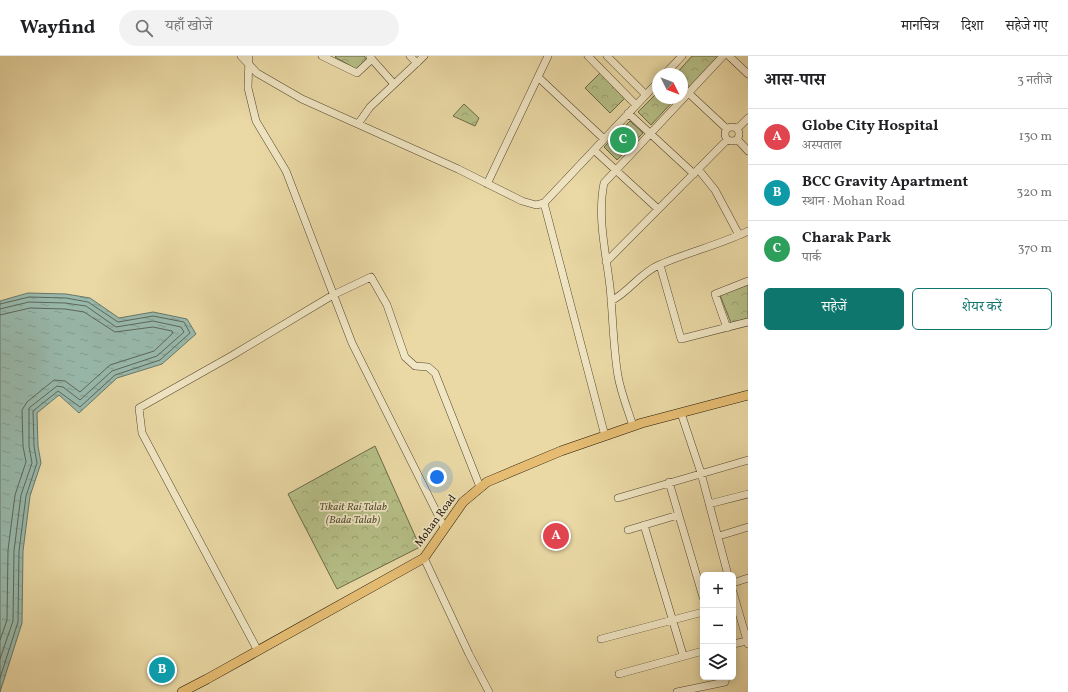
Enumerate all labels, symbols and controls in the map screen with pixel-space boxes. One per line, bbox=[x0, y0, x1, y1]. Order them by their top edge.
search box bbox=[119, 10, 399, 46]
text: Wayfind bbox=[20, 15, 95, 41]
text: यहाँ खोजें bbox=[165, 16, 212, 37]
icon: search bbox=[133, 17, 155, 39]
text: मानचित्र bbox=[901, 17, 939, 36]
text: दिशा bbox=[961, 17, 983, 36]
text: सहेजे गए bbox=[1005, 17, 1048, 36]
north arrow bbox=[652, 68, 688, 104]
text: आस-पास bbox=[764, 69, 825, 92]
text: 3 नतीजे bbox=[1017, 72, 1052, 90]
text: Globe City Hospital bbox=[802, 116, 938, 137]
pin: C bbox=[610, 125, 636, 155]
text: A bbox=[772, 128, 782, 146]
text: 130 m bbox=[1019, 128, 1052, 146]
text: अस्पताल bbox=[802, 137, 842, 155]
text: BCC Gravity Apartment bbox=[802, 172, 968, 193]
text: B bbox=[773, 184, 781, 202]
text: 320 m bbox=[1017, 184, 1052, 202]
text: स्थान · Mohan Road bbox=[802, 193, 905, 211]
text: Charak Park bbox=[802, 228, 891, 249]
text: C bbox=[773, 240, 781, 258]
text: 370 m bbox=[1018, 240, 1052, 258]
text: पार्क bbox=[802, 249, 821, 267]
button: सहेजें bbox=[764, 288, 904, 330]
button: शेयर करें bbox=[912, 288, 1052, 330]
your location bbox=[427, 467, 447, 487]
street label: Mohan Road bbox=[412, 492, 460, 550]
park label: Tikait Rai Talab (Bada Talab) bbox=[319, 500, 387, 528]
pin: A bbox=[543, 521, 569, 551]
map controls bbox=[700, 572, 736, 680]
button: + bbox=[700, 572, 736, 608]
button: − bbox=[700, 608, 736, 644]
button: layers bbox=[700, 644, 736, 680]
pin: B bbox=[149, 655, 175, 685]

